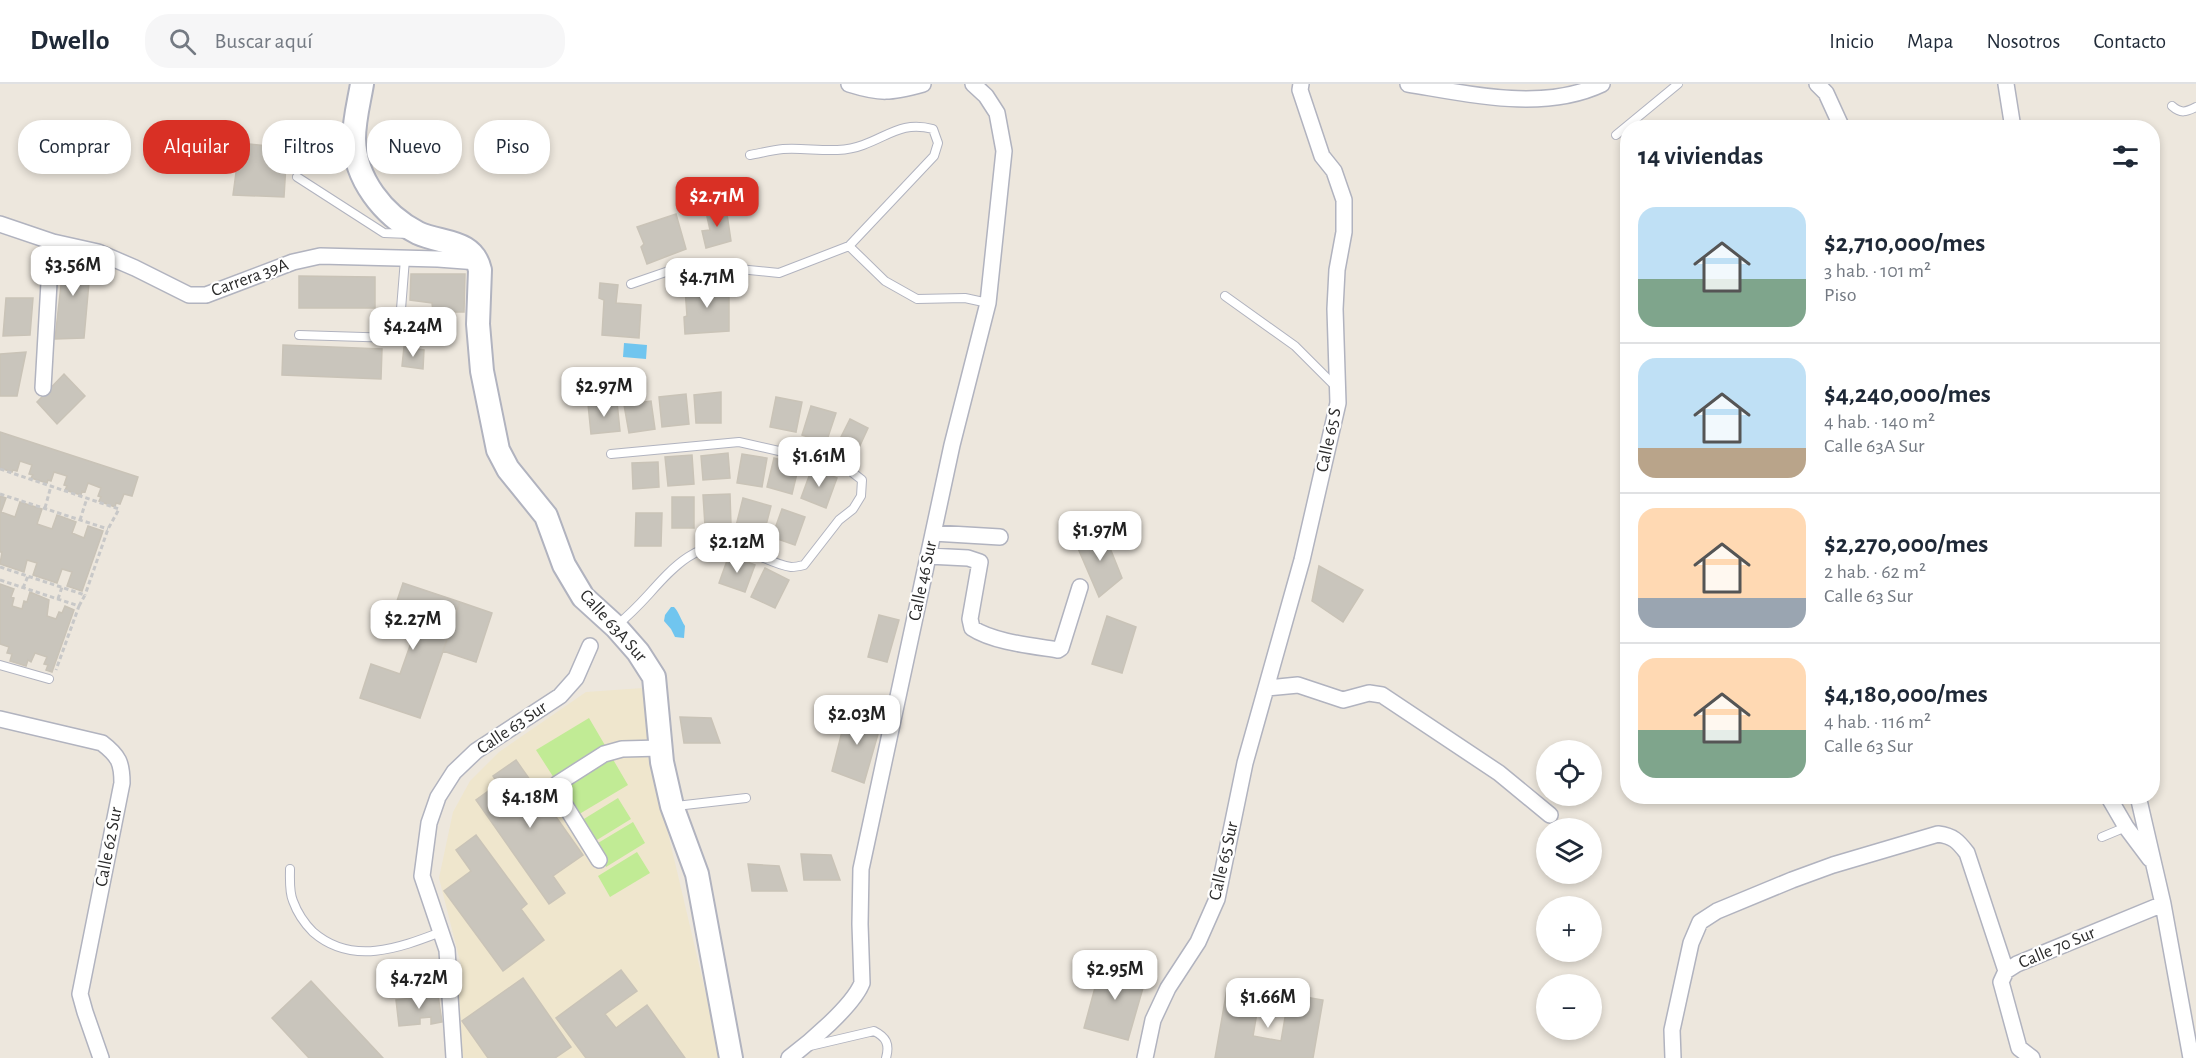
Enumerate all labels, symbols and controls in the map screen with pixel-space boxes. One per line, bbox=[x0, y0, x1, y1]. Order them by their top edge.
search box bbox=[145, 14, 565, 68]
icon: search bbox=[166, 25, 199, 58]
text: Dwello bbox=[30, 27, 109, 55]
text: Buscar aquí bbox=[214, 30, 312, 52]
text: Inicio bbox=[1829, 31, 1874, 52]
text: Mapa bbox=[1907, 31, 1954, 52]
text: Nosotros bbox=[1987, 31, 2060, 52]
text: Contacto bbox=[2093, 31, 2166, 52]
chip: Comprar bbox=[18, 120, 131, 174]
chip: Alquilar bbox=[143, 120, 250, 174]
chip: Filtros bbox=[262, 120, 355, 174]
chip: Nuevo bbox=[367, 120, 462, 174]
chip: Piso bbox=[474, 120, 550, 174]
icon: filters bbox=[2109, 140, 2142, 173]
text: 14 viviendas bbox=[1638, 143, 1763, 169]
pin: $2.71M bbox=[668, 177, 766, 228]
text: $2.71M bbox=[690, 186, 744, 206]
text: $2,710,000/mes bbox=[1824, 230, 1985, 256]
icon: home bbox=[1686, 231, 1758, 303]
pin: $3.56M bbox=[24, 246, 122, 297]
text: $3.56M bbox=[45, 255, 101, 275]
street label: Carrera 39A bbox=[209, 256, 292, 300]
pin: $4.71M bbox=[658, 258, 756, 309]
text: 3 hab. · 101 m² bbox=[1824, 261, 1931, 281]
text: $4.71M bbox=[679, 267, 735, 287]
text: Piso bbox=[1824, 285, 1856, 305]
pin: $4.24M bbox=[364, 307, 462, 358]
text: $4.24M bbox=[383, 316, 443, 336]
pin: $2.97M bbox=[555, 367, 653, 418]
text: $2.97M bbox=[575, 376, 633, 396]
text: $4,240,000/mes bbox=[1824, 381, 1991, 407]
icon: home bbox=[1686, 382, 1758, 454]
street label: Calle 65 S bbox=[1313, 406, 1345, 474]
text: 4 hab. · 140 m² bbox=[1824, 412, 1935, 432]
text: Calle 63A Sur bbox=[1824, 436, 1924, 456]
pin: $1.61M bbox=[770, 437, 868, 488]
text: $1.61M bbox=[792, 446, 846, 466]
pin: $1.97M bbox=[1051, 511, 1149, 562]
text: $1.97M bbox=[1072, 520, 1128, 540]
pin: $2.12M bbox=[688, 523, 786, 574]
text: $2,270,000/mes bbox=[1824, 531, 1988, 557]
text: $2.12M bbox=[709, 532, 765, 552]
icon: home bbox=[1686, 532, 1758, 604]
street label: Calle 46 Sur bbox=[906, 539, 940, 623]
text: 2 hab. · 62 m² bbox=[1824, 562, 1926, 582]
street label: Calle 63A Sur bbox=[576, 586, 650, 666]
text: Calle 63 Sur bbox=[1824, 586, 1913, 606]
pin: $2.27M bbox=[364, 600, 462, 651]
text: $2.27M bbox=[385, 609, 442, 629]
text: $4,180,000/mes bbox=[1824, 681, 1988, 707]
icon: home bbox=[1686, 682, 1758, 754]
pin: $2.03M bbox=[808, 695, 906, 746]
street label: Calle 63 Sur bbox=[474, 698, 550, 758]
text: $2.03M bbox=[828, 704, 886, 724]
text: 4 hab. · 116 m² bbox=[1824, 712, 1931, 732]
text: Calle 63 Sur bbox=[1824, 736, 1913, 756]
map controls bbox=[1536, 740, 1602, 1040]
button: locate bbox=[1536, 740, 1602, 806]
pin: $4.18M bbox=[481, 778, 579, 829]
text: $4.18M bbox=[502, 787, 558, 807]
street label: Calle 62 Sur bbox=[92, 805, 126, 888]
button: layers bbox=[1536, 818, 1602, 884]
street label: Calle 65 Sur bbox=[1206, 820, 1242, 902]
button: + bbox=[1536, 896, 1602, 962]
street label: Calle 70 Sur bbox=[2016, 924, 2098, 972]
pin: $2.95M bbox=[1066, 950, 1164, 1001]
pin: $4.72M bbox=[370, 959, 468, 1010]
text: $2.95M bbox=[1086, 959, 1144, 979]
text: $4.72M bbox=[390, 968, 448, 988]
button: − bbox=[1536, 974, 1602, 1040]
pin: $1.66M bbox=[1219, 978, 1317, 1029]
text: $1.66M bbox=[1240, 987, 1296, 1007]

